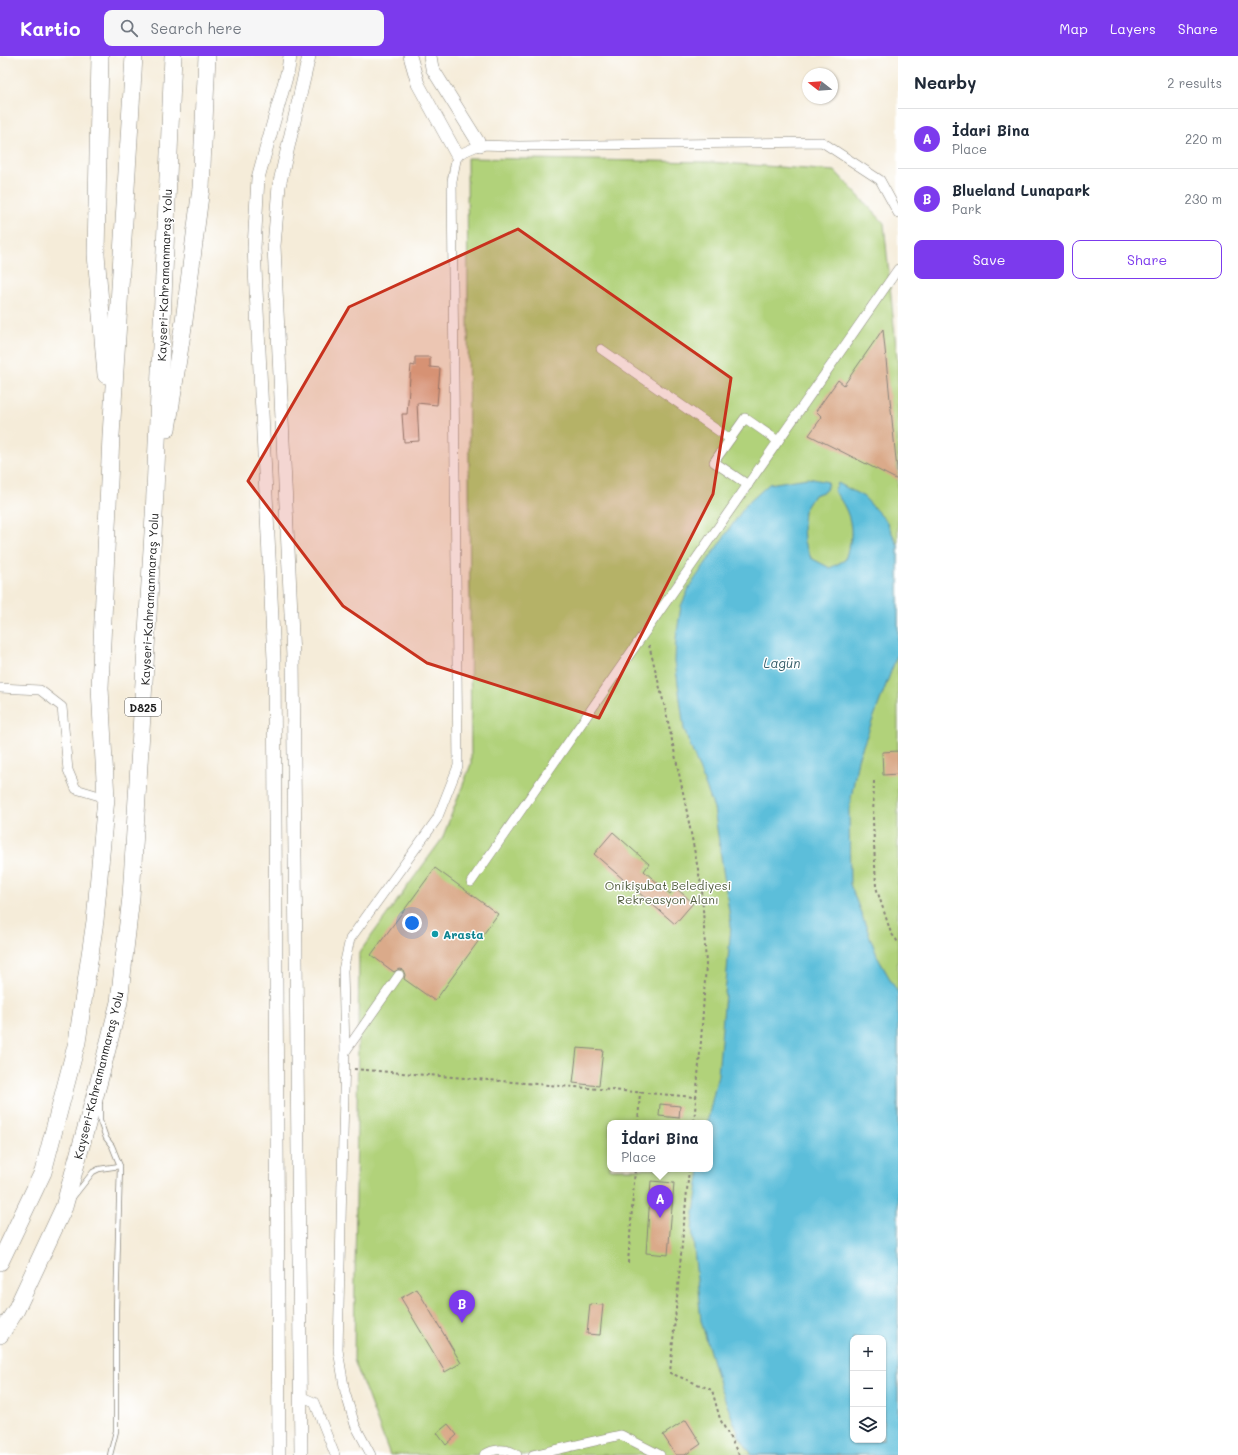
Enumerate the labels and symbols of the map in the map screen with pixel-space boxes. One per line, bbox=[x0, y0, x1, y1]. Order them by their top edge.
north arrow bbox=[802, 68, 838, 104]
street label: Kayseri-Kahramanmaraş Yolu bbox=[153, 189, 175, 361]
street label: Kayseri-Kahramanmaraş Yolu bbox=[136, 512, 162, 686]
water label: Lagün bbox=[764, 654, 800, 671]
road number: D825 bbox=[125, 698, 161, 716]
park label: Onikişubat Belediyesi Rekreasyon Alanı bbox=[605, 877, 731, 907]
your location bbox=[402, 913, 422, 933]
place label: Arasta bbox=[443, 926, 484, 942]
marker: Arasta bbox=[430, 929, 440, 939]
street label: Kayseri-Kahramanmaraş Yolu bbox=[69, 989, 127, 1161]
pin: A bbox=[647, 1185, 673, 1218]
pin: B bbox=[449, 1290, 475, 1323]

